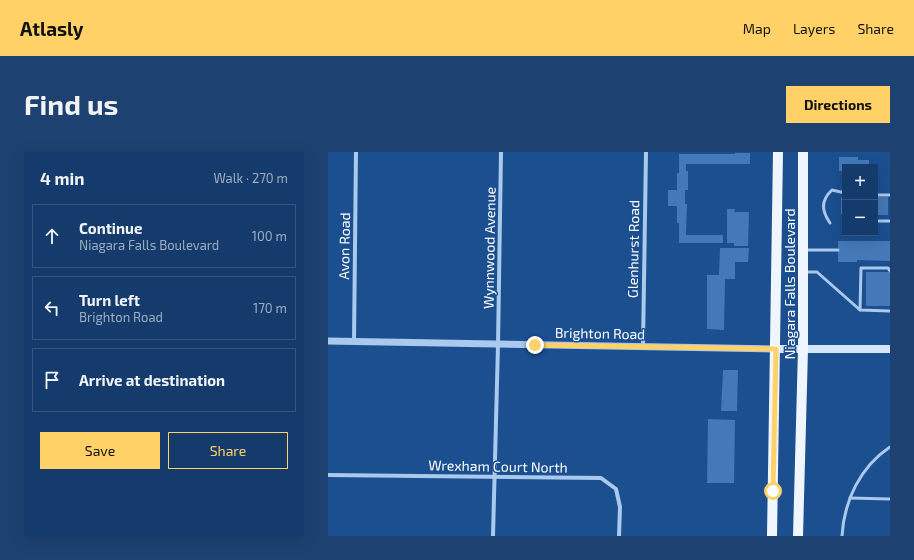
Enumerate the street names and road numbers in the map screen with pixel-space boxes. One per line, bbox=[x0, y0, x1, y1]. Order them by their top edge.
street label: Wynnwood Avenue bbox=[479, 187, 499, 309]
street label: Glenhurst Road bbox=[624, 200, 642, 298]
street label: Niagara Falls Boulevard bbox=[781, 208, 798, 360]
street label: Avon Road bbox=[335, 212, 353, 280]
street label: Brighton Road bbox=[555, 324, 645, 342]
street label: Wrexham Court North bbox=[428, 456, 568, 476]

